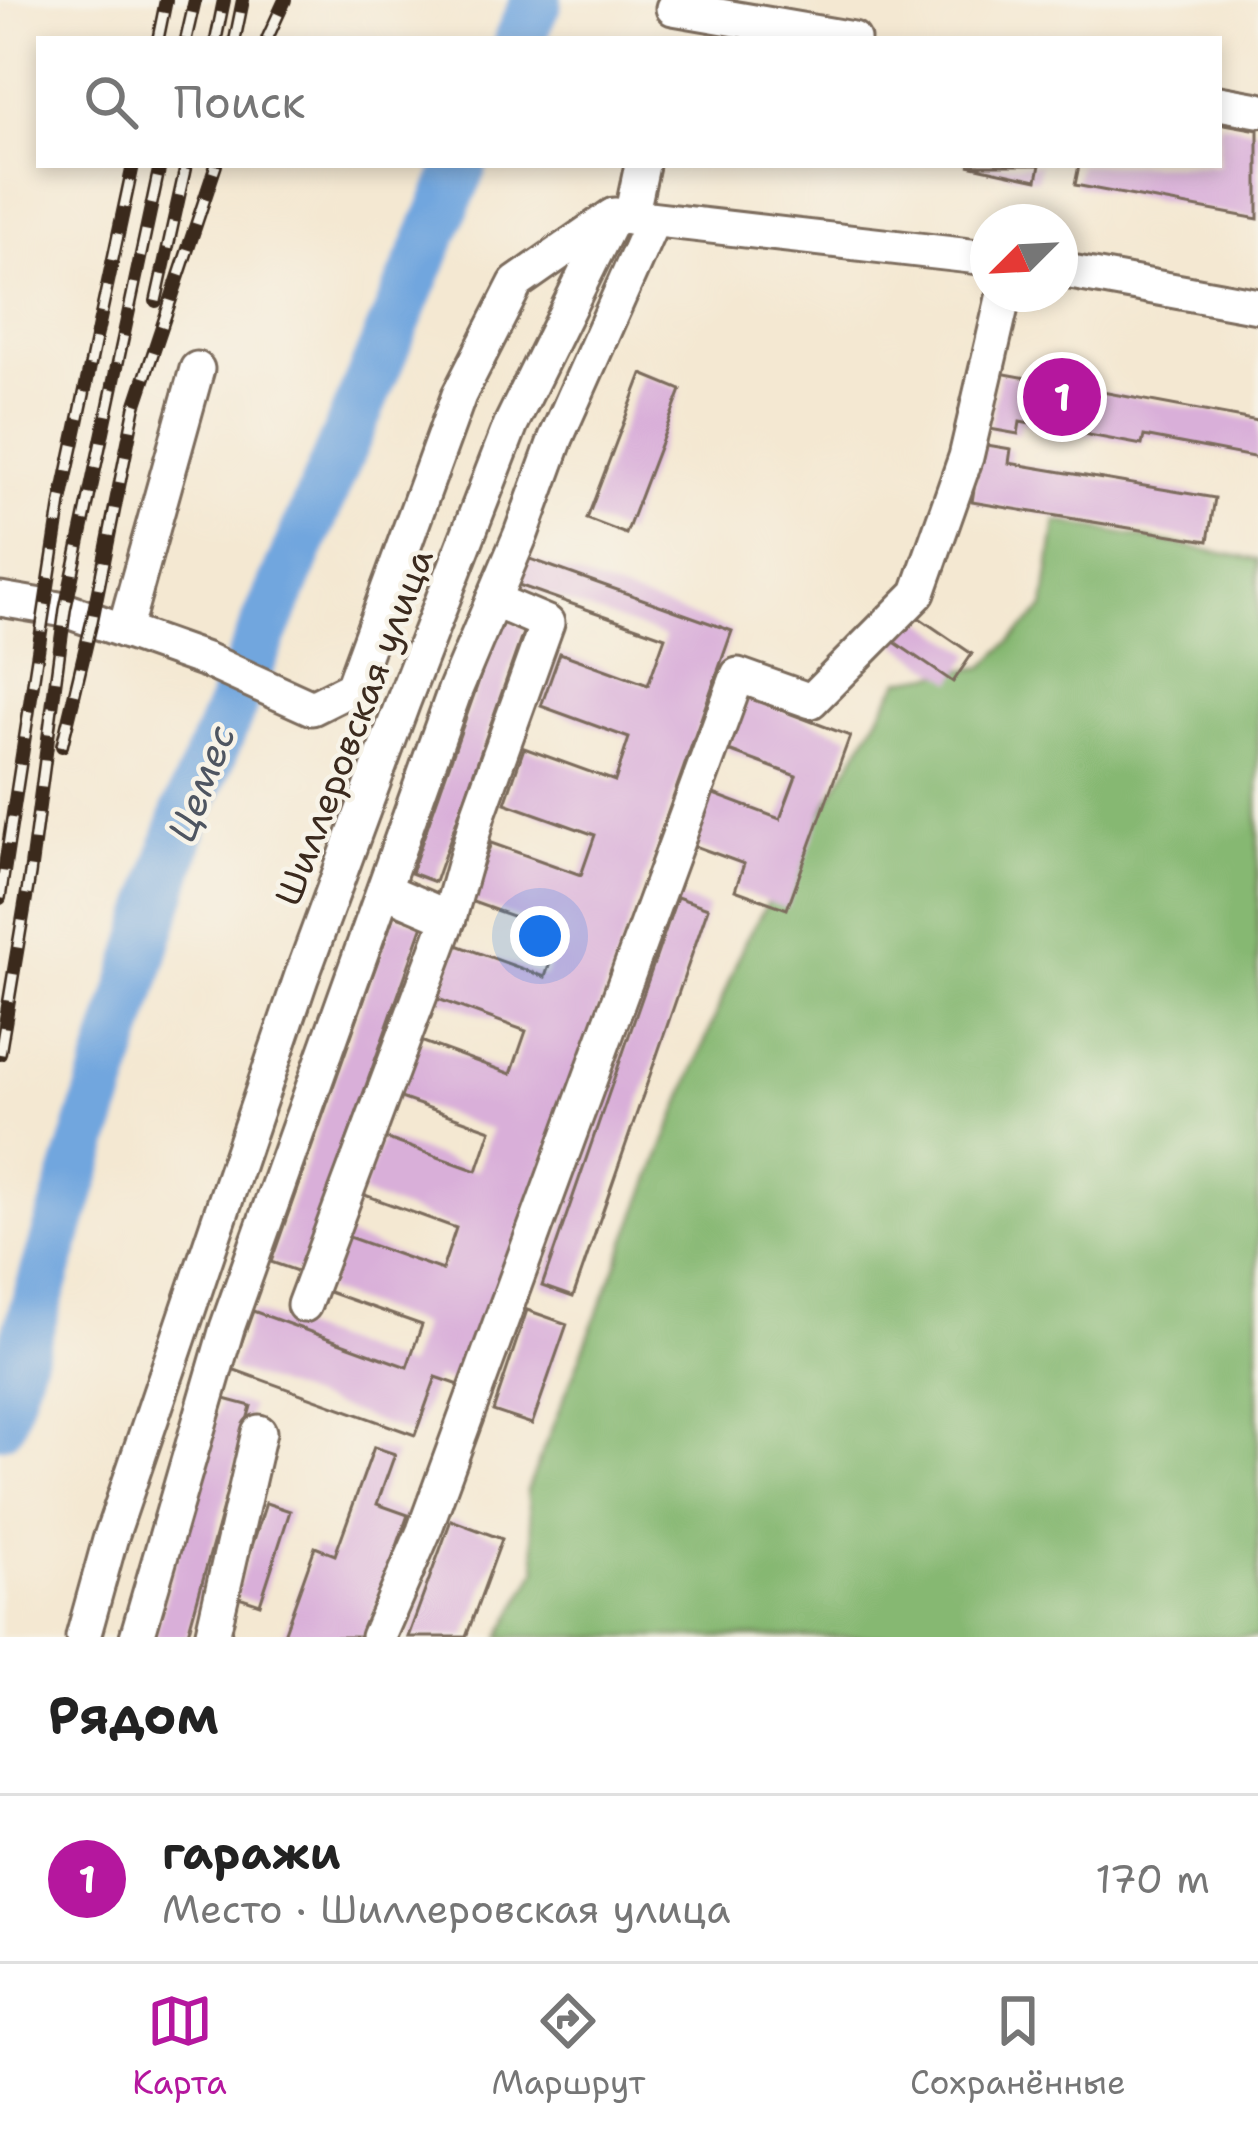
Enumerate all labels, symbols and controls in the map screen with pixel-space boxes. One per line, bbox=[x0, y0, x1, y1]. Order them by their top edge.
search box bbox=[36, 36, 1222, 168]
icon: search bbox=[78, 69, 144, 135]
text: Поиск bbox=[174, 72, 305, 132]
north arrow bbox=[970, 204, 1078, 312]
pin: 1 bbox=[1023, 352, 1101, 442]
street label: Шиллеровская улица bbox=[263, 542, 445, 912]
water label: Цемес bbox=[155, 717, 247, 849]
your location bbox=[510, 906, 570, 966]
text: Рядом bbox=[48, 1681, 219, 1749]
text: гаражи bbox=[162, 1823, 341, 1883]
text: 1 bbox=[78, 1853, 96, 1905]
text: 170 m bbox=[1095, 1853, 1210, 1905]
text: Место · Шиллеровская улица bbox=[162, 1883, 730, 1935]
tab: Карта bbox=[132, 1988, 227, 2105]
tab: Маршрут bbox=[491, 1988, 645, 2105]
tab: Сохранённые bbox=[910, 1988, 1126, 2105]

